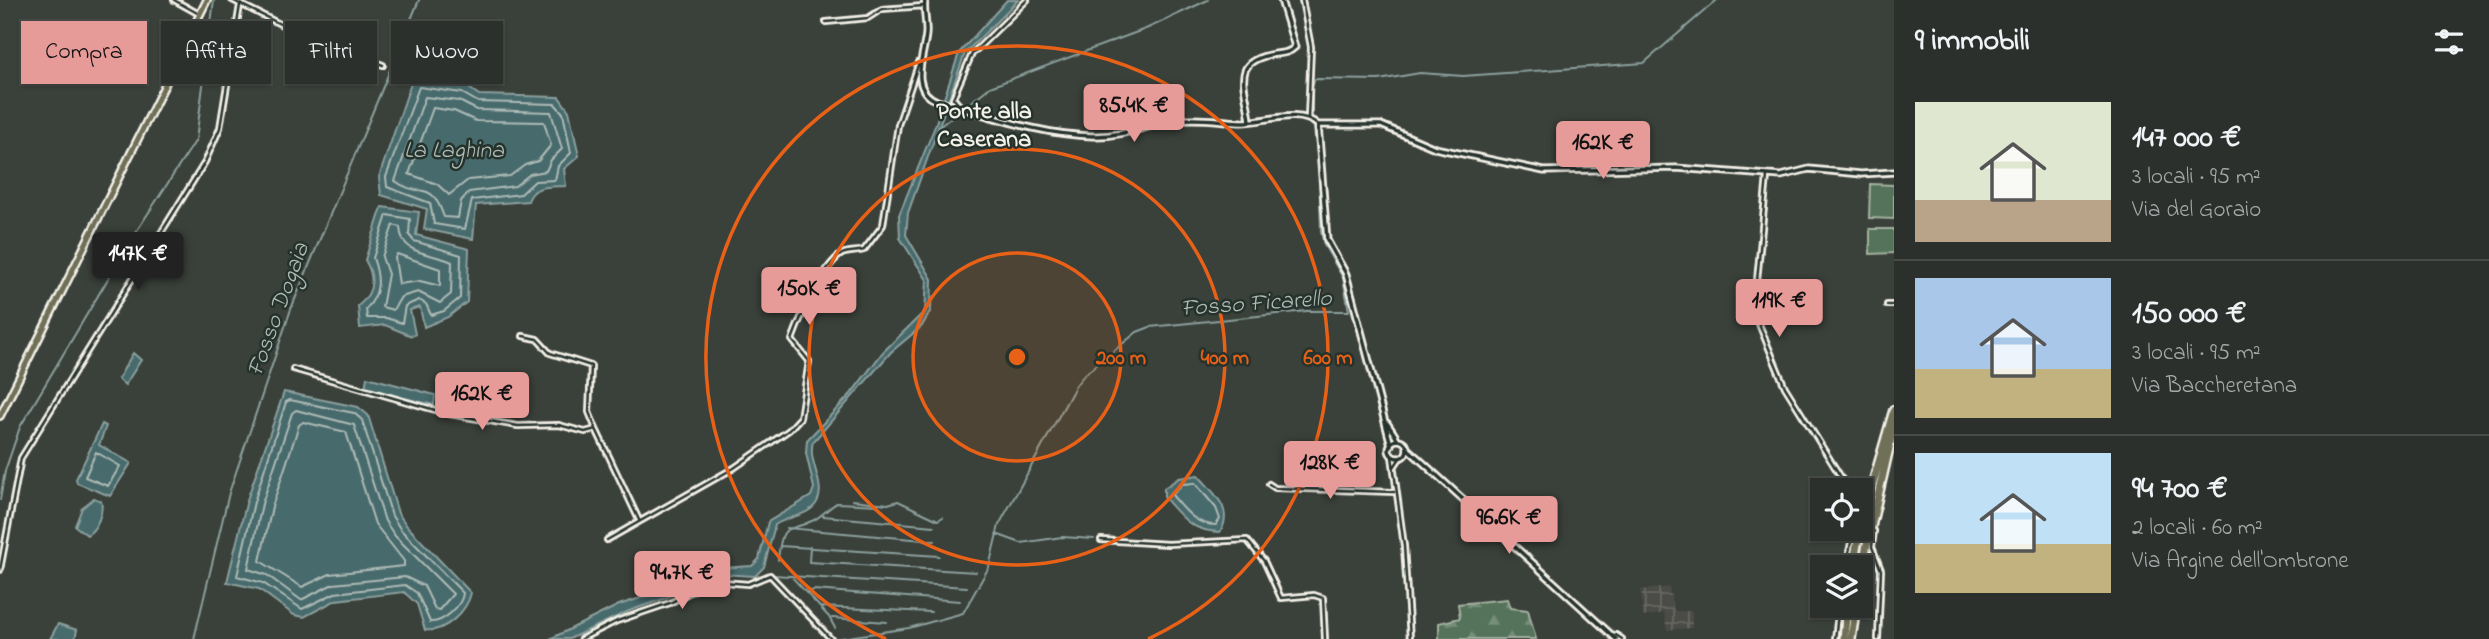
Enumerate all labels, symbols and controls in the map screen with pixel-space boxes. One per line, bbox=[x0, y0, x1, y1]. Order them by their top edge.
text: 9 immobili bbox=[1915, 20, 2030, 64]
chip: Compra bbox=[21, 21, 147, 84]
chip: Affitta bbox=[161, 21, 271, 84]
chip: Filtri bbox=[285, 21, 377, 84]
chip: Nuovo bbox=[391, 21, 503, 84]
icon: filters bbox=[2430, 23, 2468, 61]
pin: 85.4K € bbox=[1069, 85, 1199, 144]
text: 85.4K € bbox=[1100, 90, 1168, 123]
district label: Ponte alla Caserana bbox=[936, 95, 1032, 158]
text: 147 000 € bbox=[2132, 117, 2241, 161]
pin: 162K € bbox=[1546, 122, 1660, 181]
text: 162K € bbox=[1572, 127, 1634, 160]
icon: home bbox=[1971, 130, 2055, 214]
water label: La Laghina bbox=[404, 134, 505, 169]
text: 3 locali · 95 m² bbox=[2132, 161, 2261, 194]
text: Via del Goraio bbox=[2132, 194, 2261, 227]
pin: 147K € bbox=[81, 232, 195, 292]
water label: Fosso Dogaia bbox=[239, 237, 320, 382]
text: 147K € bbox=[108, 238, 168, 271]
pin: 150K € bbox=[752, 268, 866, 327]
text: 150K € bbox=[777, 273, 841, 306]
pin: 119K € bbox=[1722, 280, 1836, 339]
water label: Fosso Ficarello bbox=[1180, 282, 1334, 327]
text: 119K € bbox=[1752, 285, 1806, 318]
text: 150 000 € bbox=[2132, 293, 2246, 337]
icon: home bbox=[1971, 306, 2055, 390]
text: 3 locali · 95 m² bbox=[2132, 337, 2261, 370]
text: 200 m bbox=[1095, 344, 1146, 374]
text: 400 m bbox=[1201, 344, 1249, 374]
text: 600 m bbox=[1304, 344, 1352, 374]
centre of rings bbox=[1005, 345, 1029, 369]
text: Via Baccheretana bbox=[2132, 370, 2297, 403]
pin: 162K € bbox=[425, 372, 539, 432]
text: 162K € bbox=[451, 378, 513, 411]
pin: 128K € bbox=[1273, 442, 1387, 501]
text: 128K € bbox=[1300, 447, 1360, 480]
text: 94 700 € bbox=[2132, 468, 2228, 512]
map controls bbox=[1810, 478, 1873, 618]
button: locate bbox=[1810, 478, 1873, 541]
icon: home bbox=[1971, 481, 2055, 565]
pin: 96.6K € bbox=[1444, 496, 1574, 556]
text: 96.6K € bbox=[1477, 502, 1541, 535]
text: 2 locali · 60 m² bbox=[2132, 512, 2263, 545]
text: Via Argine dell'Ombrone bbox=[2132, 545, 2349, 578]
pin: 94.7K € bbox=[617, 552, 747, 611]
button: layers bbox=[1810, 555, 1873, 618]
text: 94.7K € bbox=[650, 557, 714, 590]

